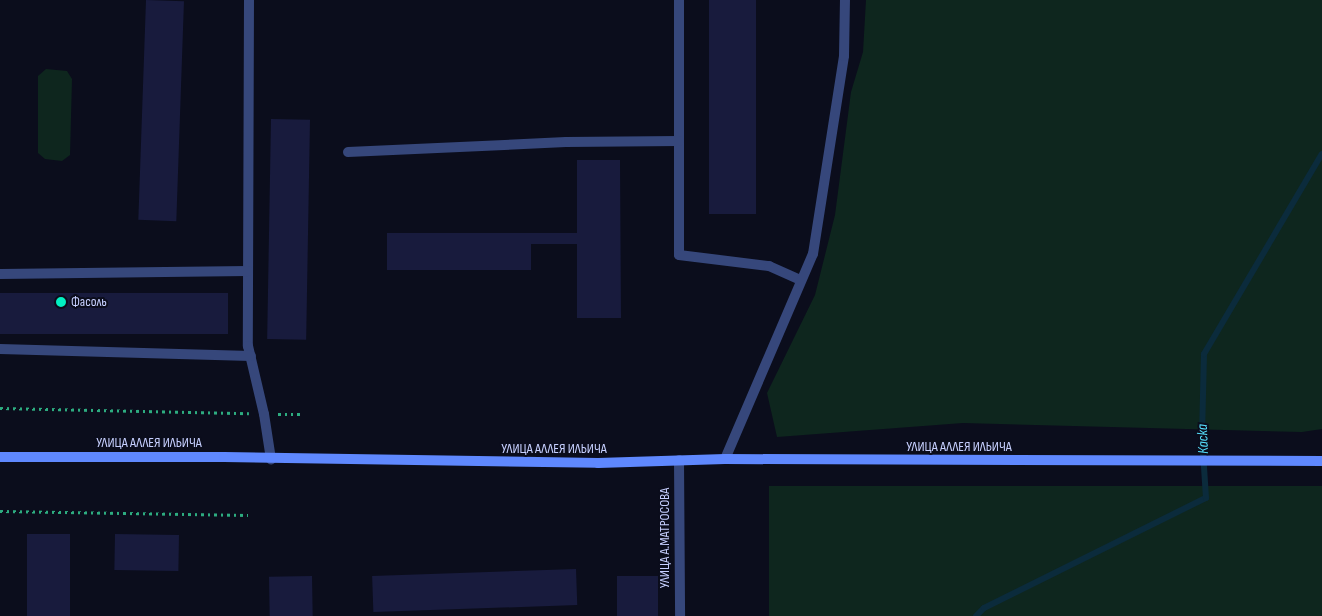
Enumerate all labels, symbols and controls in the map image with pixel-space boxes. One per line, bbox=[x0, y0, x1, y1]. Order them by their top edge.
place label: Фасоль bbox=[71, 294, 107, 310]
marker: Фасоль bbox=[55, 296, 67, 308]
water label: Каска bbox=[1193, 424, 1213, 454]
street label: УЛИЦА АЛЛЕЯ ИЛЬИЧА bbox=[96, 435, 202, 451]
street label: УЛИЦА АЛЛЕЯ ИЛЬИЧА bbox=[906, 439, 1012, 455]
street label: УЛИЦА АЛЛЕЯ ИЛЬИЧА bbox=[501, 441, 607, 457]
street label: УЛИЦА А.МАТРОСОВА bbox=[657, 488, 673, 588]

